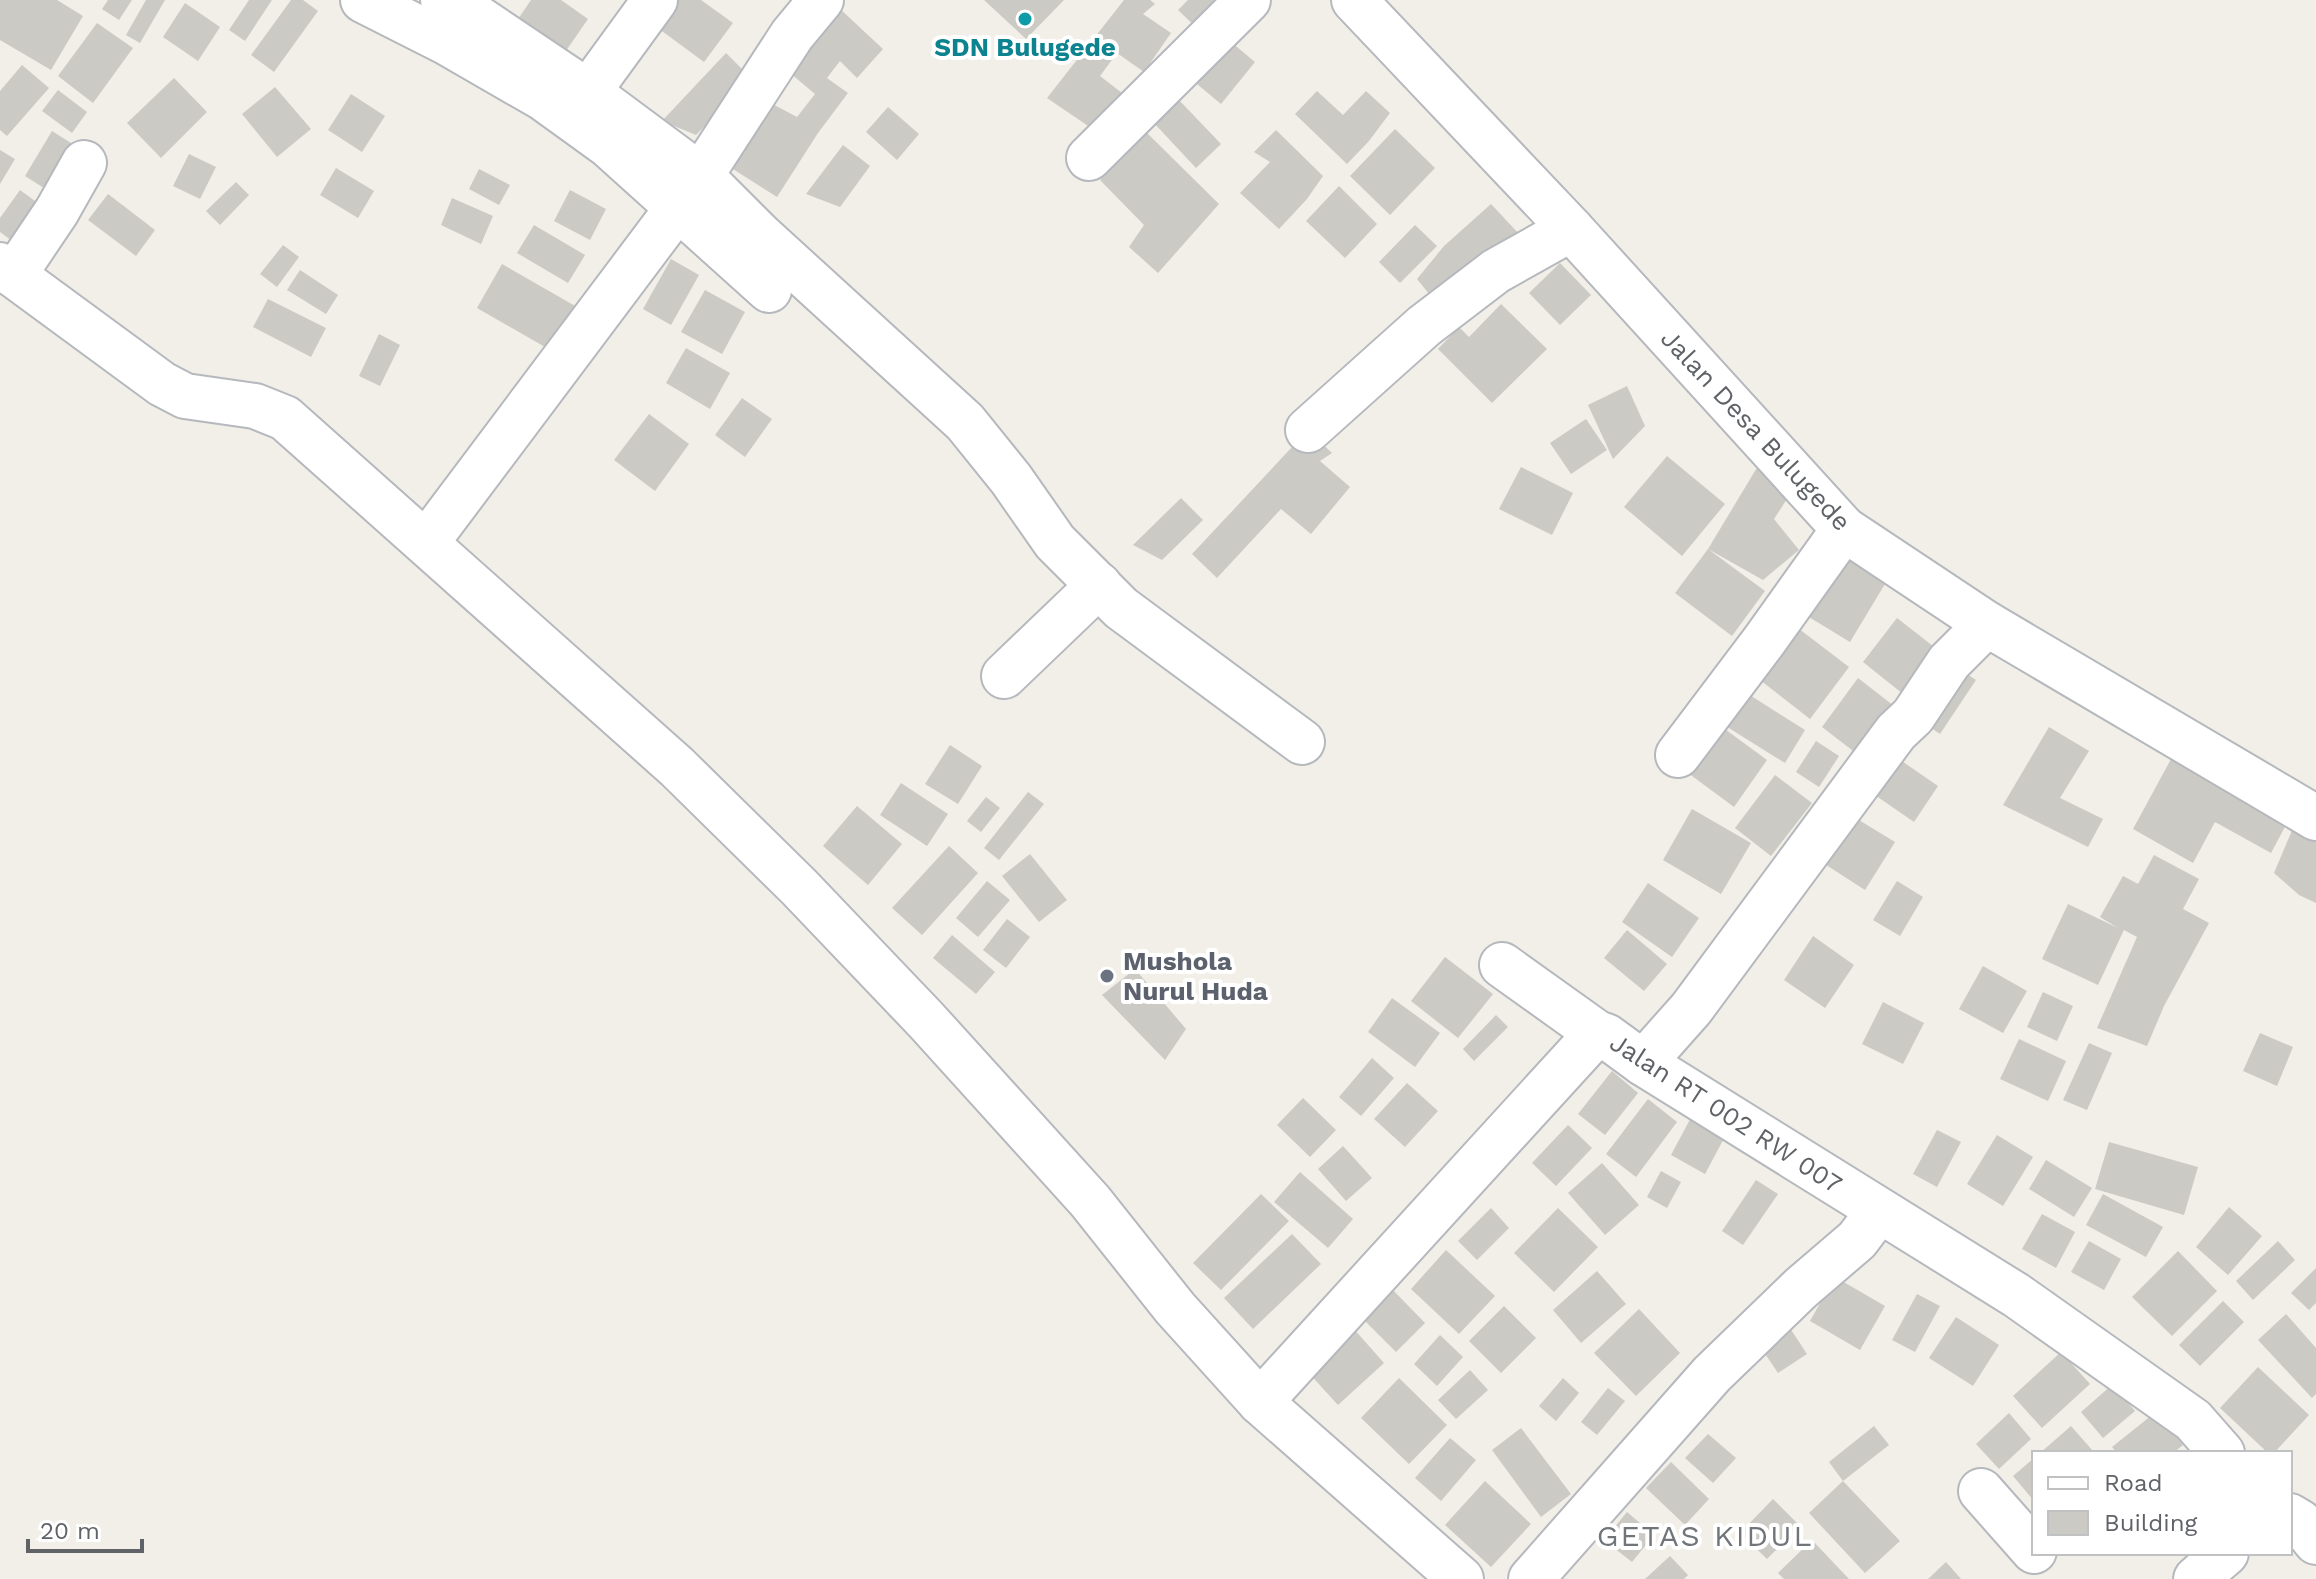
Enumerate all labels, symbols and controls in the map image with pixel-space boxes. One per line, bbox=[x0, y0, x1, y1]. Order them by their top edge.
marker: SDN Bulugede bbox=[1016, 10, 1034, 28]
place label: SDN Bulugede bbox=[934, 32, 1116, 62]
street label: Jalan Desa Bulugede bbox=[1655, 323, 1857, 537]
place label: Mushola Nurul Huda bbox=[1123, 946, 1268, 1006]
marker: Mushola Nurul Huda bbox=[1098, 967, 1116, 985]
street label: Jalan RT 002 RW 007 bbox=[1604, 1027, 1848, 1199]
legend bbox=[2032, 1451, 2292, 1555]
text: Road bbox=[2104, 1469, 2163, 1497]
scale bar bbox=[28, 1503, 142, 1553]
text: Building bbox=[2104, 1509, 2197, 1537]
text: 20 m bbox=[40, 1517, 100, 1545]
district label: GETAS KIDUL bbox=[1597, 1518, 1813, 1553]

